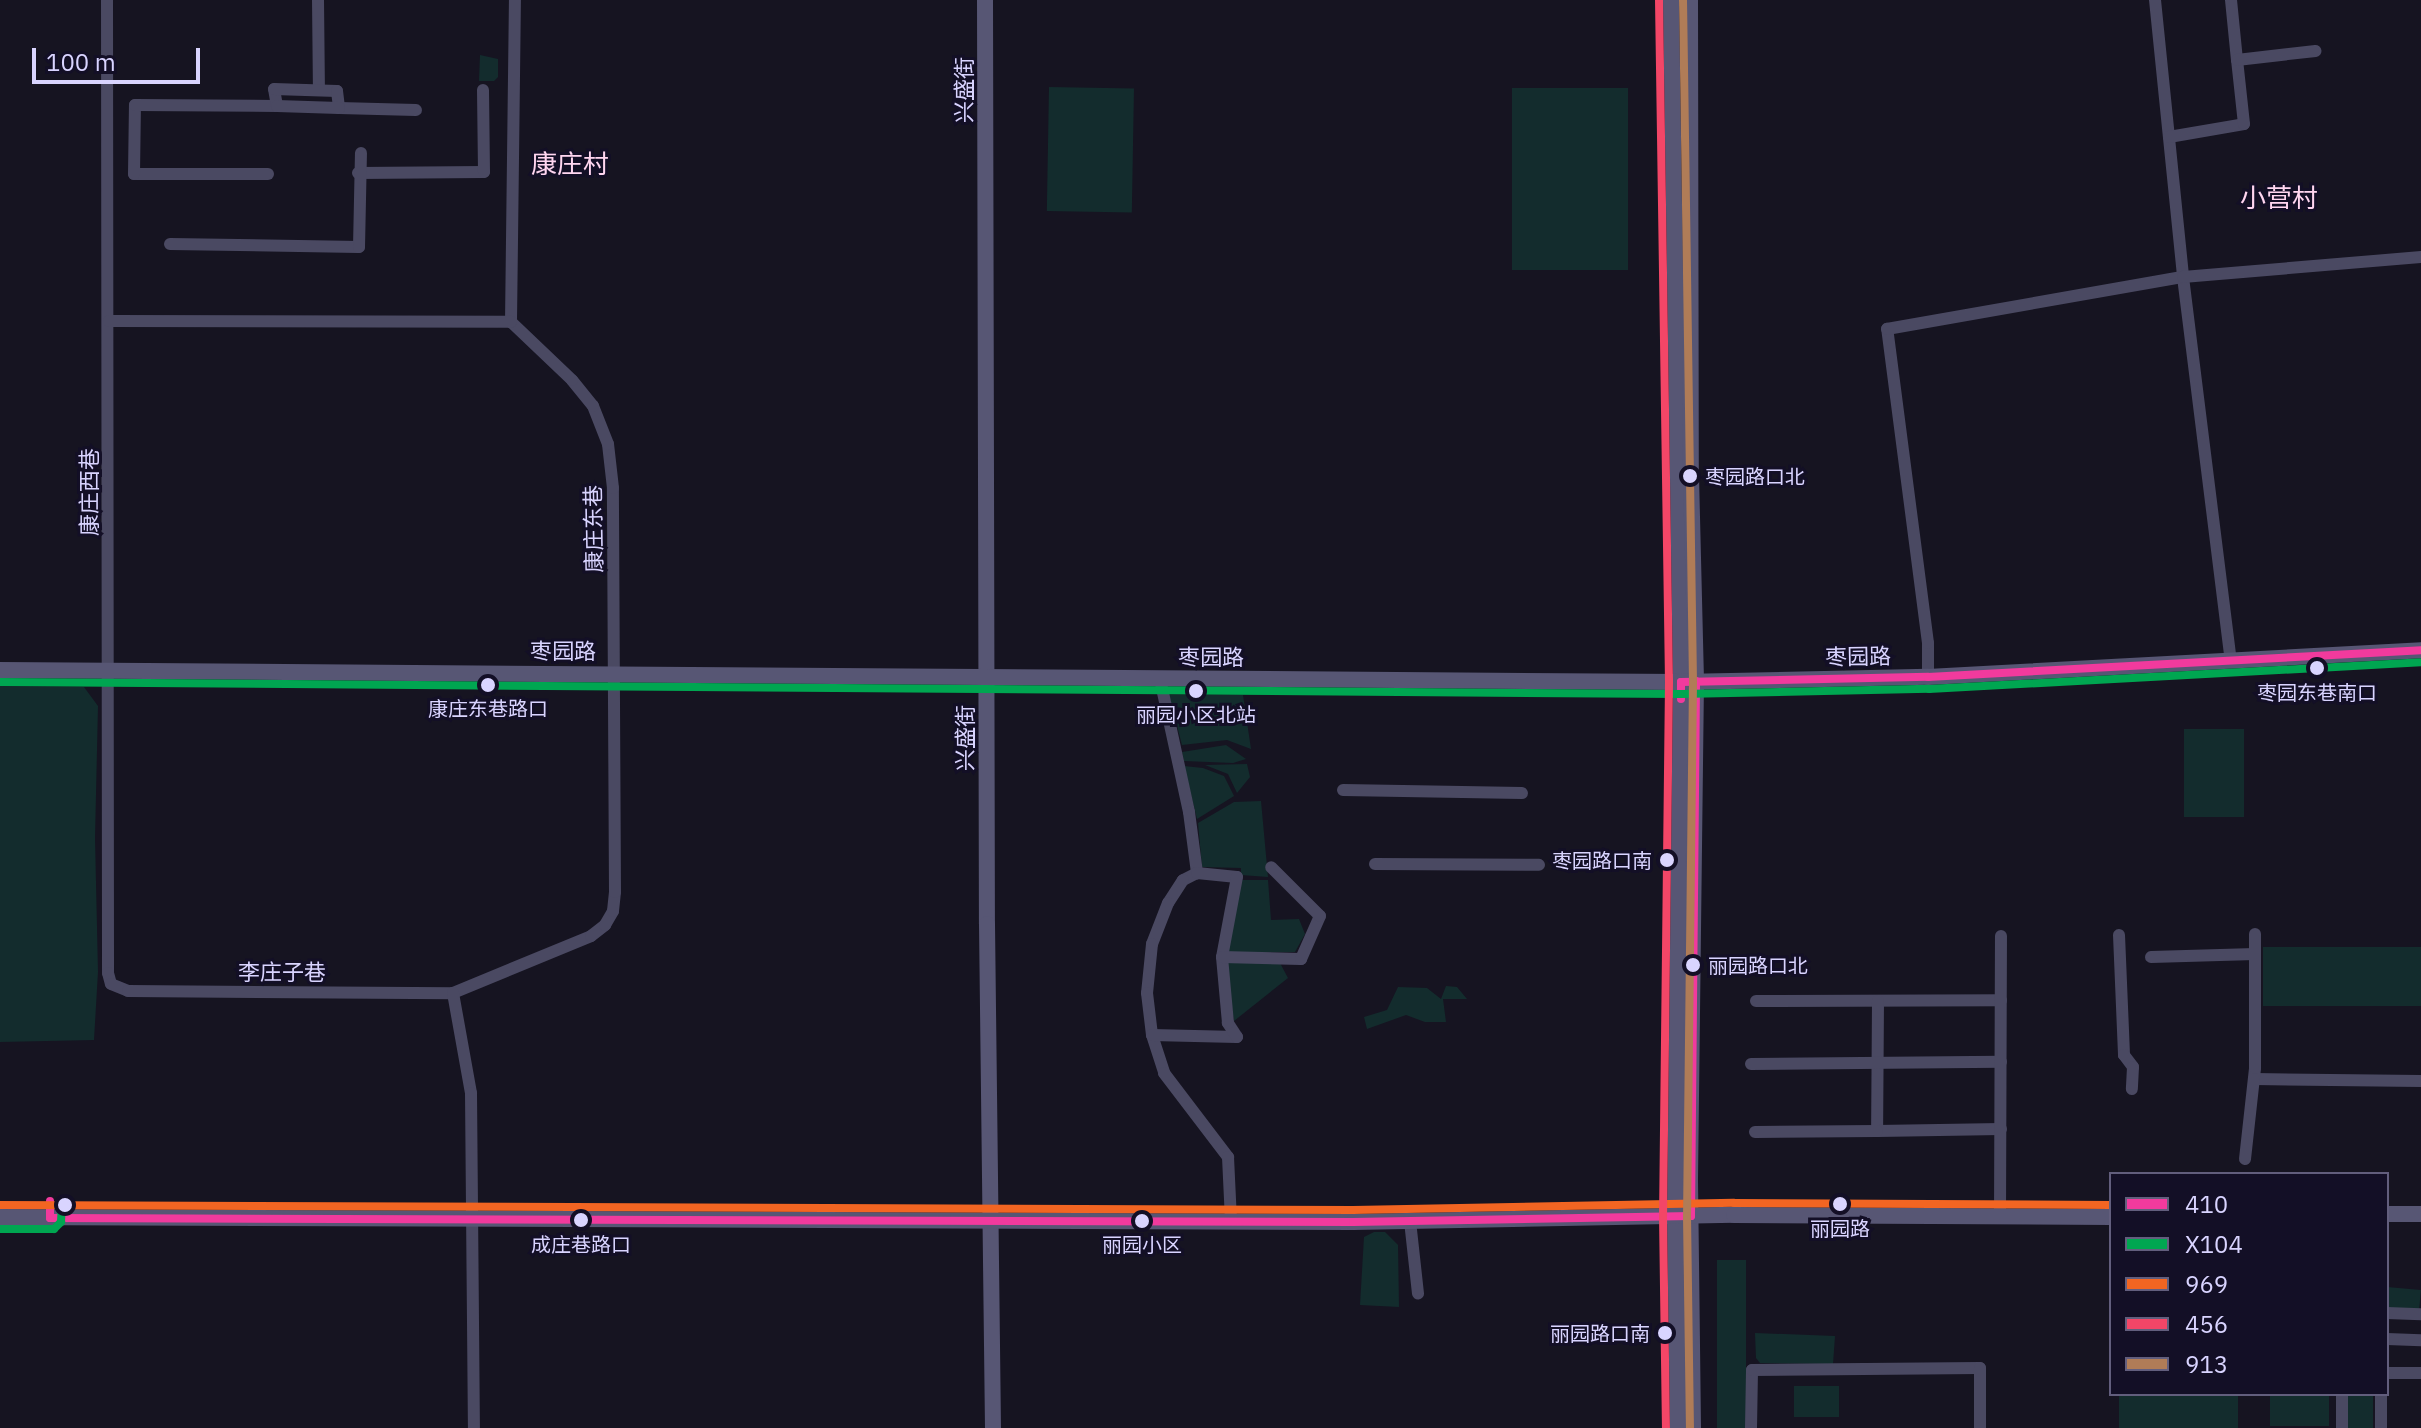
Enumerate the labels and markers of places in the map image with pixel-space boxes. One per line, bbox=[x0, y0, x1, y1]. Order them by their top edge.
place label: 枣园路口北 bbox=[1705, 464, 1805, 488]
marker: 枣园路口北 bbox=[1682, 468, 1698, 484]
marker: 枣园东巷南口 bbox=[2309, 660, 2325, 676]
marker: 康庄东巷路口 bbox=[480, 677, 496, 693]
place label: 枣园东巷南口 bbox=[2257, 680, 2377, 704]
marker: 丽园小区北站 bbox=[1188, 683, 1204, 699]
place label: 康庄东巷路口 bbox=[428, 696, 548, 720]
place label: 丽园小区北站 bbox=[1136, 702, 1256, 726]
place label: 枣园路口南 bbox=[1552, 848, 1652, 872]
marker: 枣园路口南 bbox=[1659, 852, 1675, 868]
place label: 丽园路口北 bbox=[1708, 953, 1808, 977]
marker: 丽园路口北 bbox=[1685, 957, 1701, 973]
marker: 丽园路 bbox=[1832, 1196, 1848, 1212]
unlabelled marker bbox=[57, 1197, 73, 1213]
marker: 成庄巷路口 bbox=[573, 1212, 589, 1228]
marker: 丽园小区 bbox=[1134, 1213, 1150, 1229]
place label: 丽园路 bbox=[1810, 1216, 1870, 1240]
place label: 成庄巷路口 bbox=[531, 1232, 631, 1256]
place label: 丽园小区 bbox=[1102, 1232, 1182, 1256]
place label: 丽园路口南 bbox=[1550, 1321, 1650, 1345]
marker: 丽园路口南 bbox=[1657, 1325, 1673, 1341]

